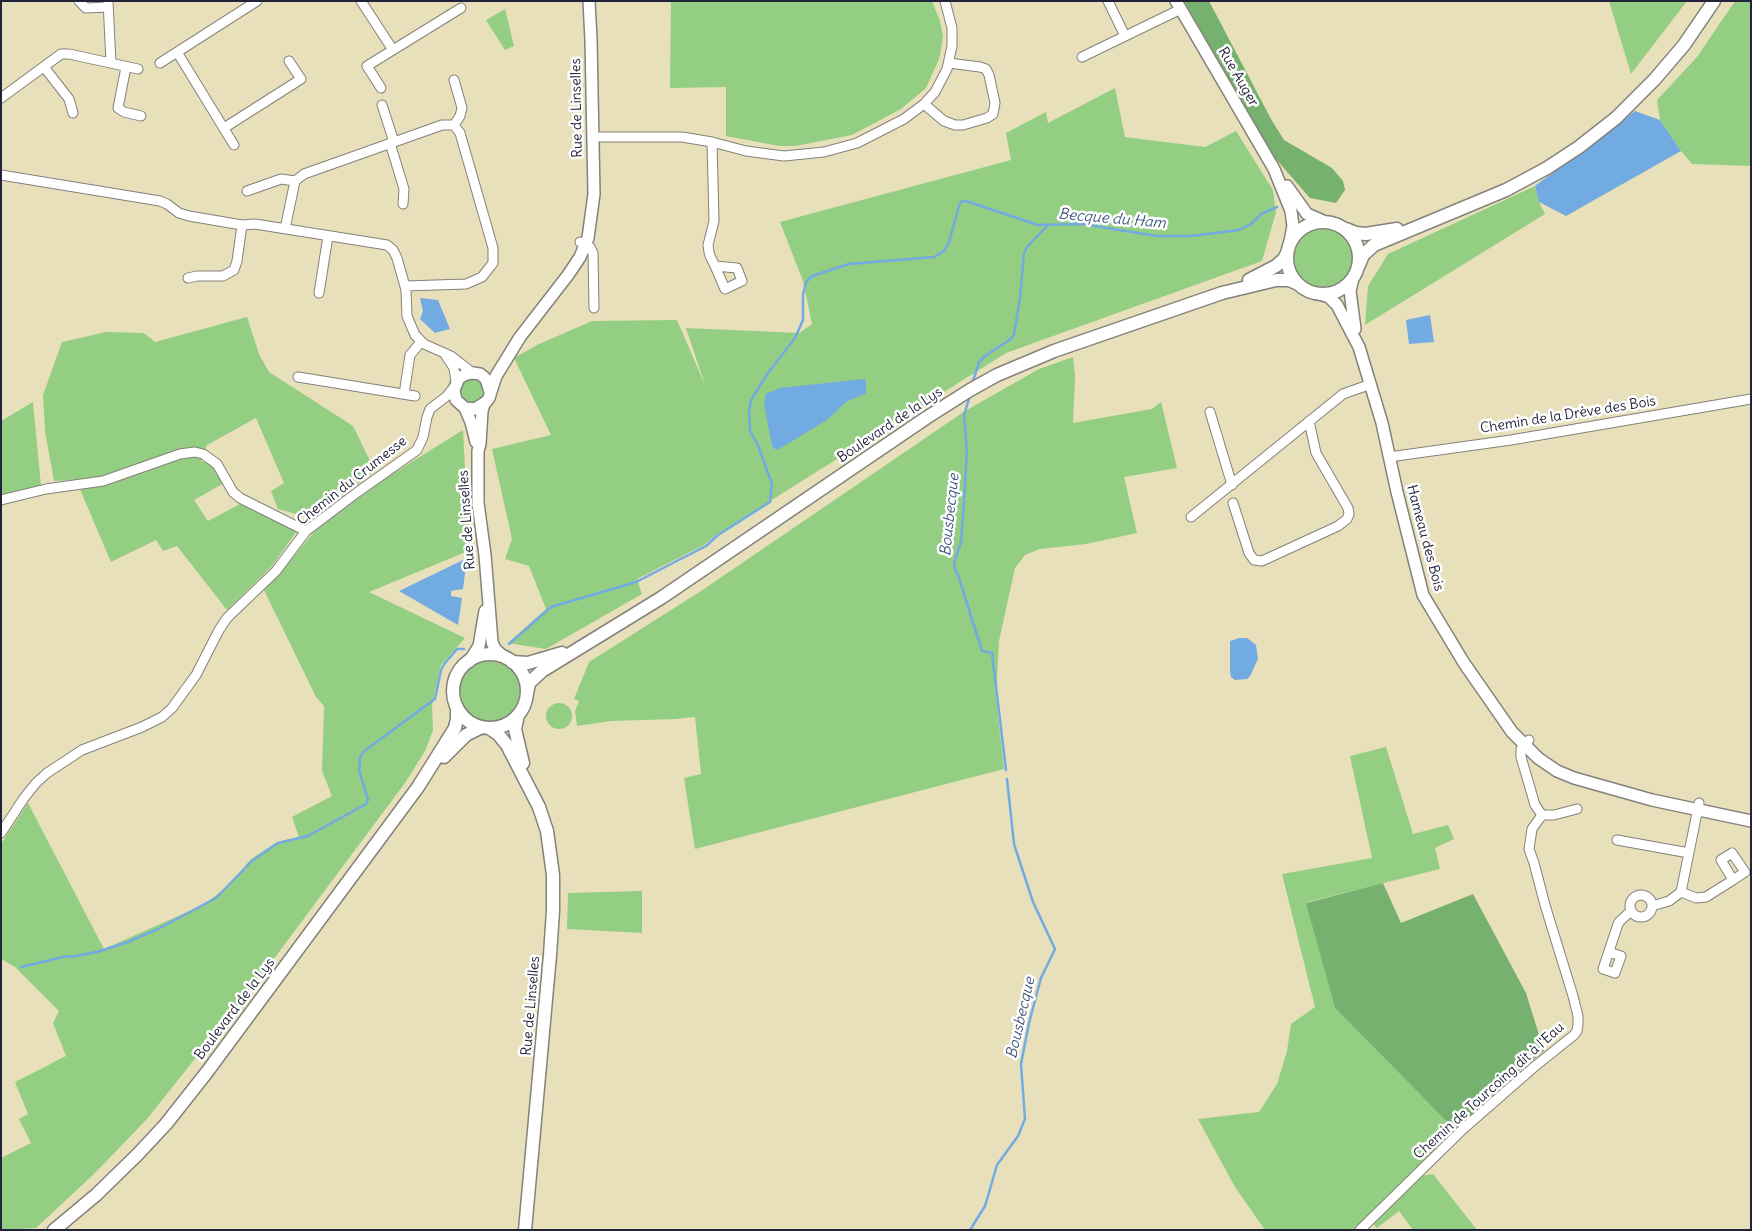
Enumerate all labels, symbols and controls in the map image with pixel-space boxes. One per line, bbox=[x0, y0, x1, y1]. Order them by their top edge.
street label: Rue Auger bbox=[1214, 44, 1262, 110]
street label: Rue de Linselles bbox=[568, 58, 586, 158]
water label: Becque du Ham bbox=[1058, 205, 1166, 233]
street label: Boulevard de la Lys bbox=[834, 384, 946, 466]
street label: Chemin de la Drève des Bois bbox=[1479, 393, 1657, 437]
street label: Chemin du Crumesse bbox=[294, 433, 410, 529]
street label: Rue de Linselles bbox=[455, 470, 479, 570]
water label: Bousbecque bbox=[937, 473, 963, 557]
street label: Hameau des Bois bbox=[1403, 483, 1447, 593]
street label: Boulevard de la Lys bbox=[191, 955, 279, 1063]
street label: Rue de Linselles bbox=[518, 956, 544, 1056]
water label: Bousbecque bbox=[1003, 976, 1039, 1060]
street label: Chemin de Tourcoing dit à l'Eau bbox=[1410, 1019, 1568, 1163]

